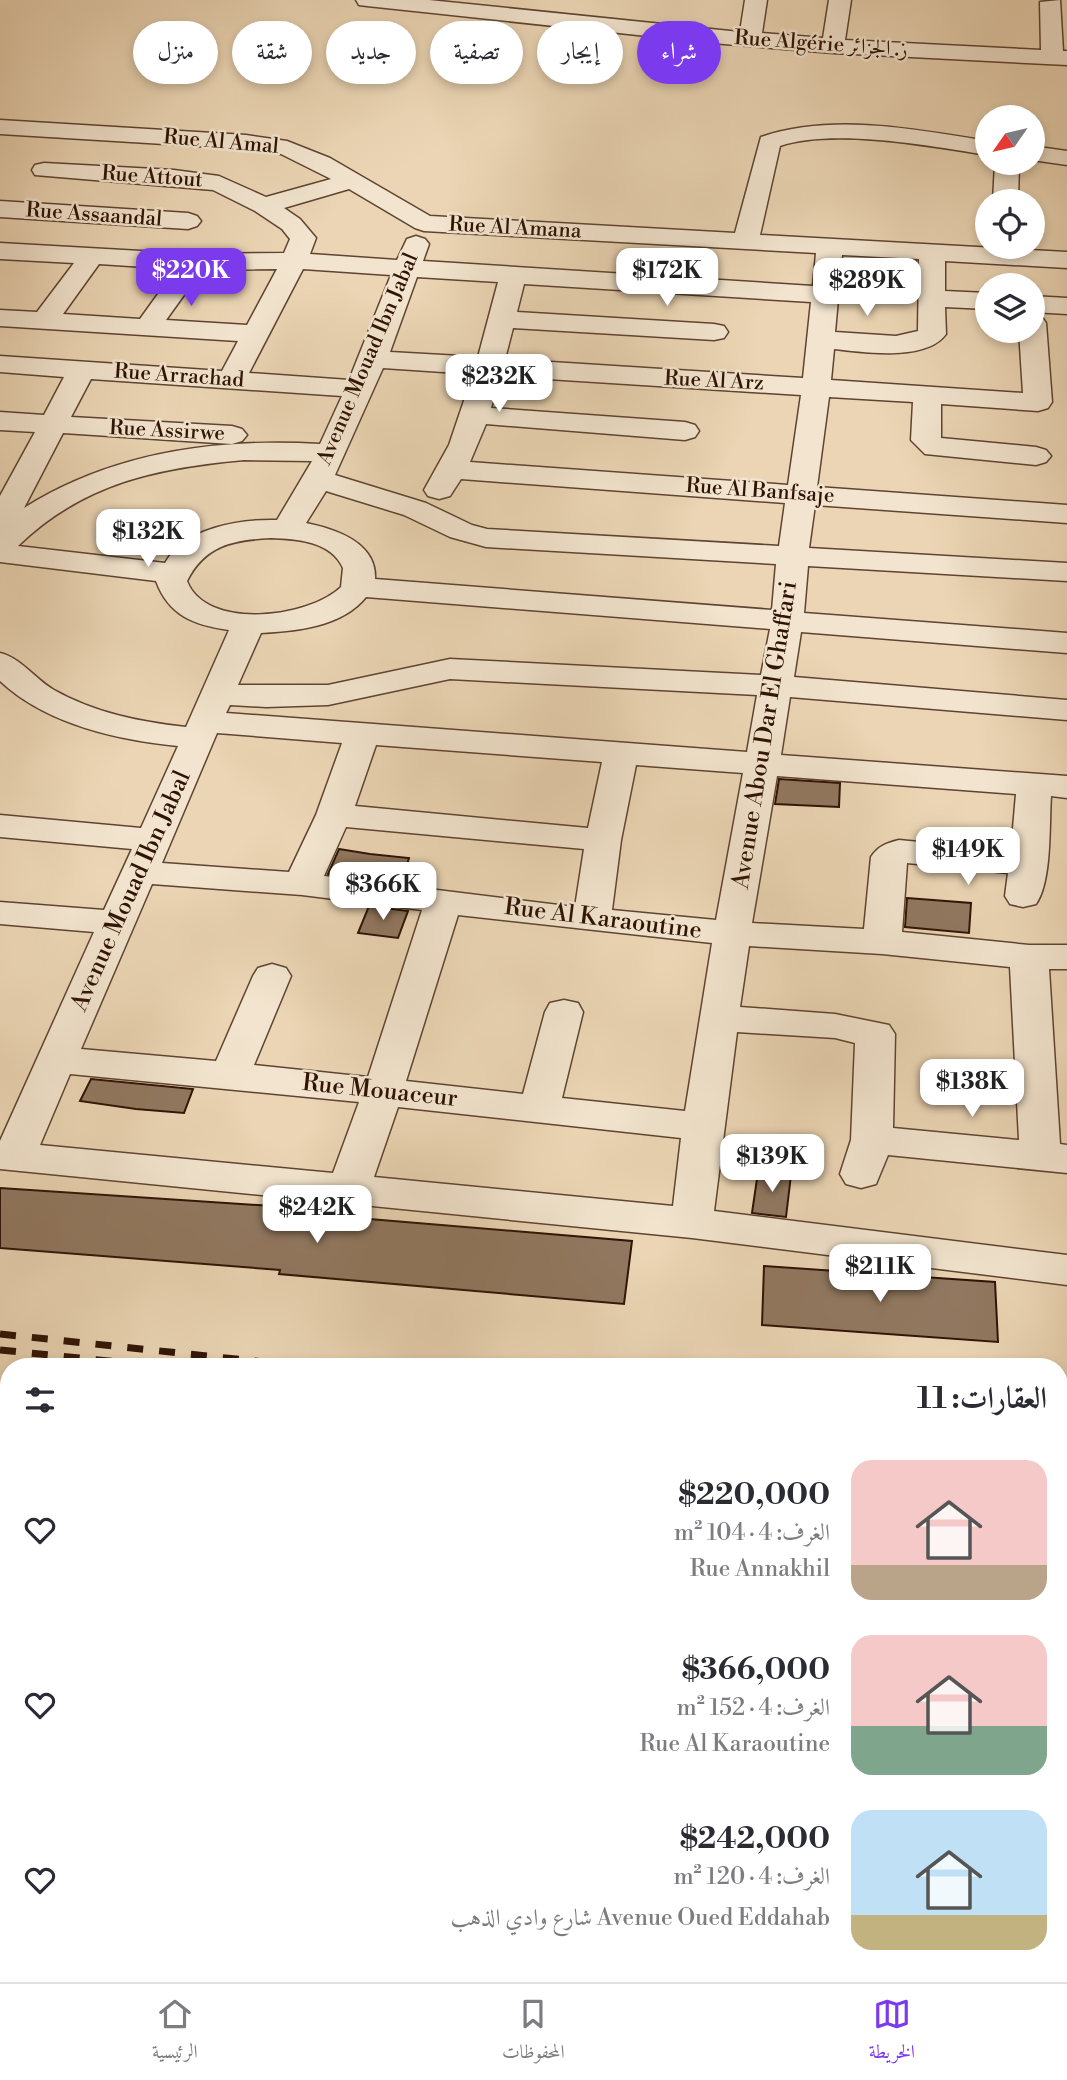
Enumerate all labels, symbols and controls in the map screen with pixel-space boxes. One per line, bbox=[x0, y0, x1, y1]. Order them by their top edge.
chip: منزل bbox=[133, 21, 218, 84]
chip: شقة bbox=[232, 21, 312, 84]
chip: جديد bbox=[326, 21, 416, 84]
chip: تصفية bbox=[430, 21, 523, 84]
chip: إيجار bbox=[537, 21, 623, 84]
chip: شراء bbox=[637, 21, 721, 84]
street label: Rue Algérie ز. الجزائر bbox=[733, 25, 909, 63]
north arrow bbox=[975, 105, 1045, 175]
map controls bbox=[975, 105, 1045, 343]
street label: Rue Al Amal bbox=[162, 124, 280, 160]
street label: Rue Attout bbox=[100, 160, 204, 194]
button: locate bbox=[975, 189, 1045, 259]
street label: Rue Assaandal bbox=[25, 197, 163, 233]
street label: Rue Al Amana bbox=[448, 212, 582, 244]
pin: $220K bbox=[142, 248, 240, 308]
pin: $172K bbox=[618, 248, 716, 308]
street label: Avenue Mouad Ibn Jabal bbox=[311, 249, 424, 470]
text: $220K bbox=[152, 257, 230, 285]
text: $172K bbox=[632, 257, 702, 285]
pin: $289K bbox=[818, 258, 916, 318]
text: $289K bbox=[829, 267, 905, 295]
button: layers bbox=[975, 273, 1045, 343]
pin: $232K bbox=[450, 354, 548, 414]
street label: Rue Arrachad bbox=[113, 358, 245, 394]
text: $232K bbox=[462, 363, 536, 391]
street label: Rue Al Arz bbox=[663, 365, 765, 397]
street label: Rue Assirwe bbox=[108, 415, 226, 447]
street label: Rue Al Banfsaje bbox=[685, 473, 835, 509]
pin: $132K bbox=[99, 510, 197, 569]
text: $132K bbox=[112, 518, 184, 546]
street label: Avenue Abou Dar El Ghaffari bbox=[726, 579, 804, 892]
street label: Avenue Mouad Ibn Jabal bbox=[64, 766, 198, 1017]
pin: $149K bbox=[919, 828, 1017, 887]
text: $149K bbox=[932, 836, 1004, 864]
pin: $366K bbox=[334, 862, 432, 922]
text: $366K bbox=[345, 871, 421, 899]
street label: Rue Al Karaoutine bbox=[502, 892, 704, 946]
pin: $138K bbox=[923, 1060, 1021, 1119]
street label: Rue Mouaceur bbox=[301, 1068, 459, 1114]
text: $138K bbox=[936, 1068, 1008, 1096]
pin: $139K bbox=[723, 1134, 821, 1194]
text: $139K bbox=[736, 1143, 808, 1171]
pin: $242K bbox=[268, 1186, 366, 1245]
text: $242K bbox=[279, 1194, 355, 1222]
pin: $211K bbox=[831, 1244, 929, 1304]
text: $211K bbox=[845, 1253, 915, 1281]
text: العقارات: 11 bbox=[917, 1380, 1047, 1418]
icon: filters bbox=[21, 1381, 59, 1419]
text: $220,000 bbox=[678, 1476, 830, 1514]
icon: home bbox=[907, 1488, 991, 1572]
icon: heart bbox=[21, 1511, 59, 1549]
text: الغرف: 4 · 104 m² bbox=[674, 1519, 830, 1547]
text: Rue Annakhil bbox=[690, 1555, 830, 1583]
text: $366,000 bbox=[682, 1651, 830, 1689]
icon: home bbox=[907, 1663, 991, 1747]
icon: heart bbox=[21, 1686, 59, 1724]
text: الغرف: 4 · 152 m² bbox=[676, 1694, 830, 1722]
text: Rue Al Karaoutine bbox=[639, 1730, 830, 1758]
text: $242,000 bbox=[680, 1820, 830, 1858]
icon: home bbox=[907, 1838, 991, 1922]
icon: heart bbox=[21, 1861, 59, 1899]
text: الغرف: 4 · 120 m² bbox=[673, 1863, 830, 1891]
text: Avenue Oued Eddahab شارع وادي الذهب bbox=[450, 1904, 830, 1932]
tab: الرئيسية bbox=[152, 1995, 198, 2070]
tab: المحفوظات bbox=[502, 1995, 565, 2070]
tab: الخريطة bbox=[869, 1995, 915, 2070]

